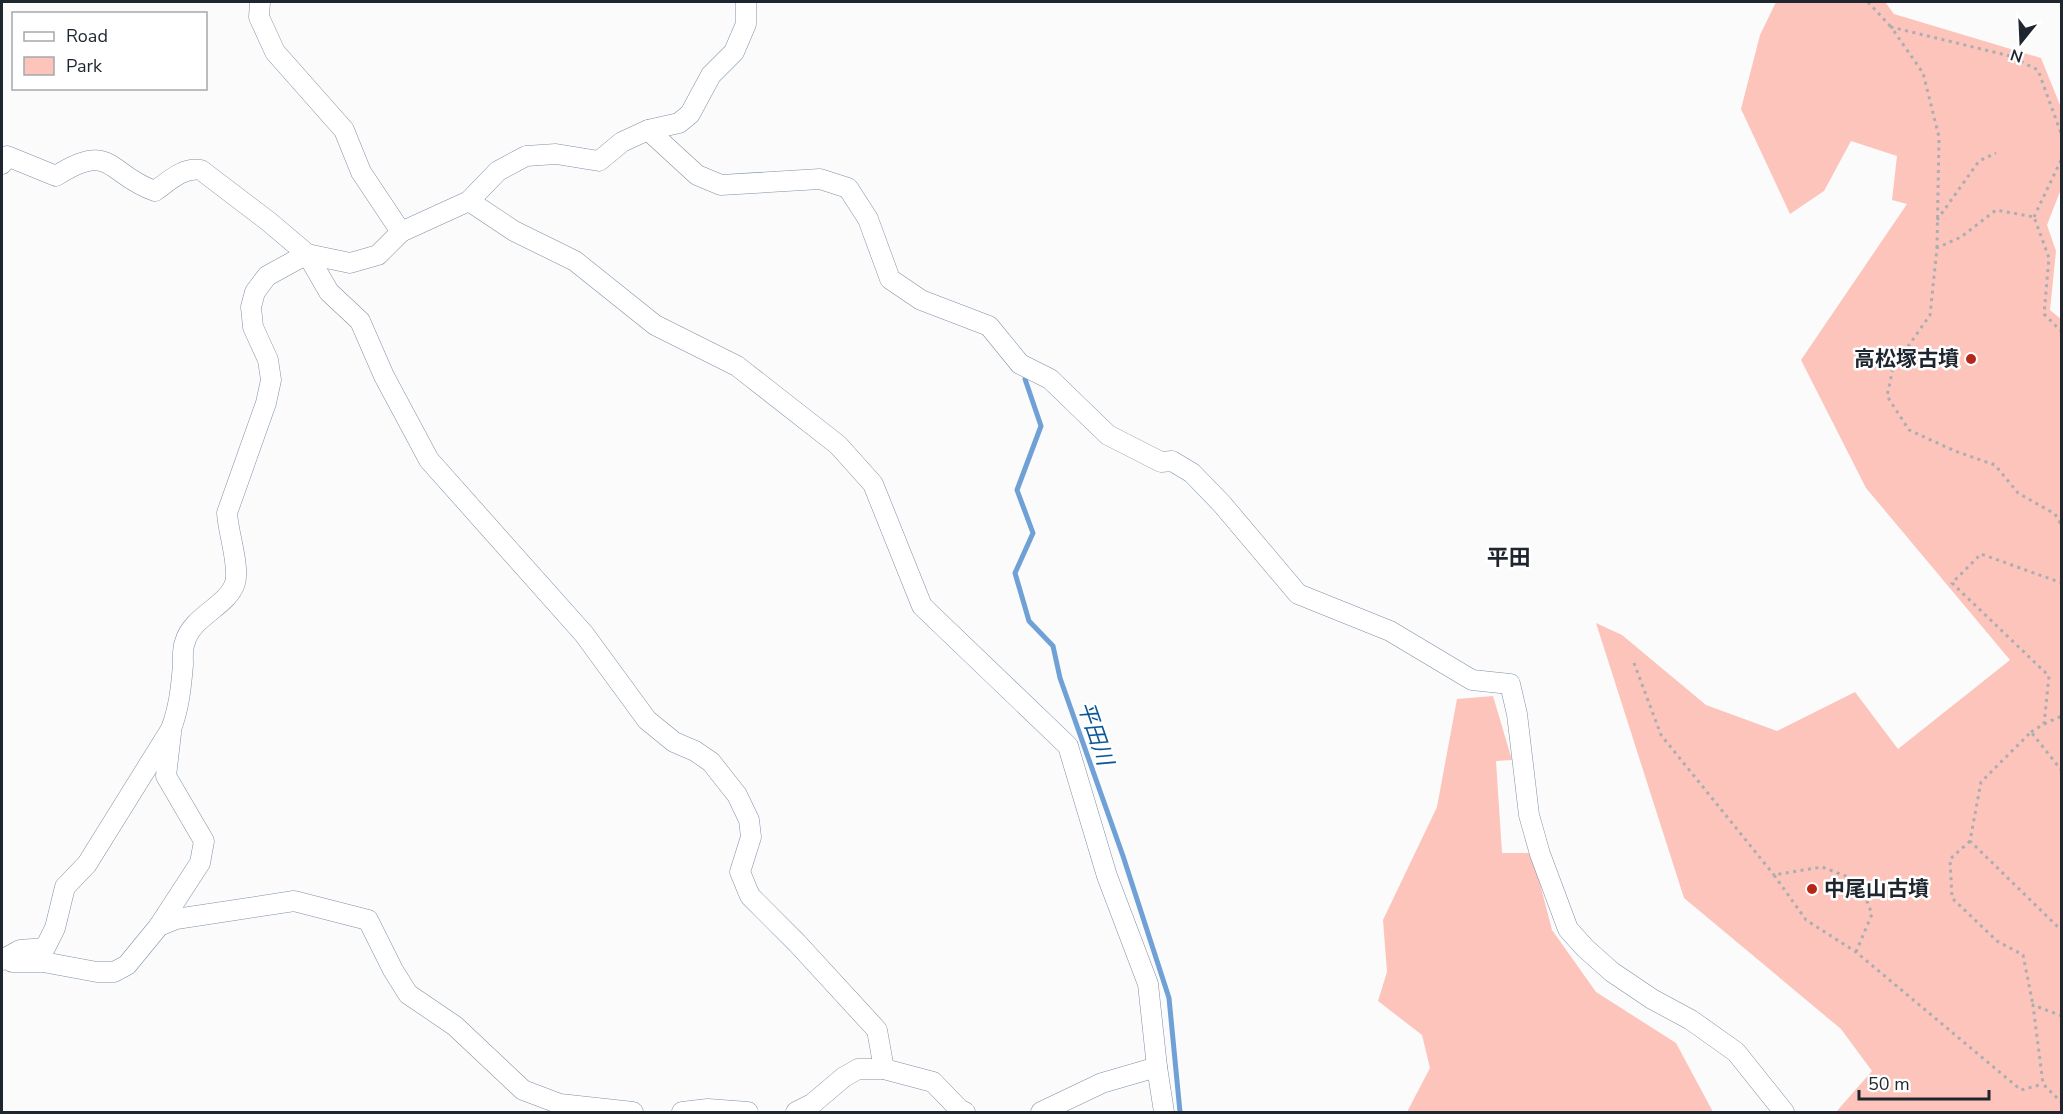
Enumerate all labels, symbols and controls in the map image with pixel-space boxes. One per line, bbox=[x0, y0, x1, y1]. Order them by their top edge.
legend bbox=[12, 12, 207, 90]
north arrow bbox=[1991, 12, 2051, 72]
text: Road bbox=[66, 24, 108, 48]
text: N bbox=[2008, 43, 2026, 68]
text: Park bbox=[66, 54, 103, 78]
place label: 高松塚古墳 bbox=[1854, 345, 1959, 373]
marker: 高松塚古墳 bbox=[1964, 352, 1978, 366]
district label: 平田 bbox=[1487, 543, 1531, 573]
water label: 平田川 bbox=[1070, 697, 1121, 771]
place label: 中尾山古墳 bbox=[1824, 875, 1929, 903]
marker: 中尾山古墳 bbox=[1805, 882, 1819, 896]
scale bar bbox=[1859, 1063, 1990, 1101]
text: 50 m bbox=[1868, 1072, 1910, 1096]

